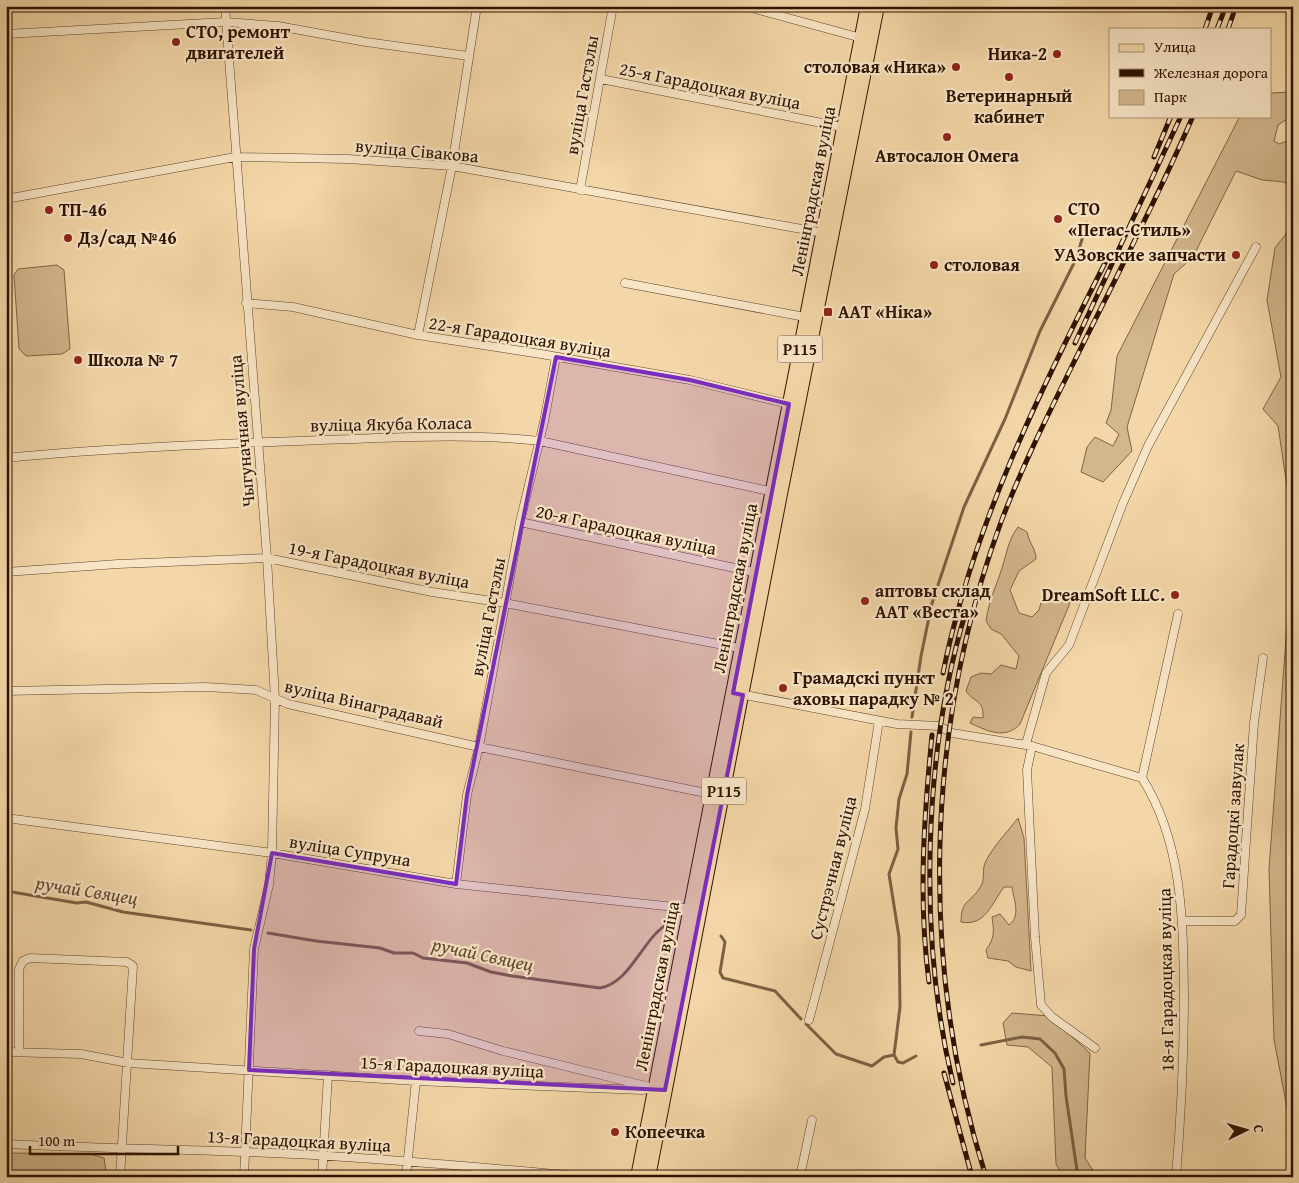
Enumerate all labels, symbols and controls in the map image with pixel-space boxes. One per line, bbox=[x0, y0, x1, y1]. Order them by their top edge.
place label: СТО, ремонт двигателей bbox=[186, 18, 290, 66]
legend bbox=[1109, 28, 1272, 118]
street label: вуліца Гастэлы bbox=[558, 33, 605, 157]
marker: СТО, ремонт двигателей bbox=[170, 36, 182, 48]
text: Улица bbox=[1154, 36, 1197, 57]
place label: Ника-2 bbox=[988, 40, 1047, 67]
marker: Ника-2 bbox=[1051, 48, 1063, 60]
place label: столовая «Ника» bbox=[804, 53, 946, 80]
street label: 25-я Гарадоцкая вуліца bbox=[617, 55, 803, 116]
marker: столовая «Ника» bbox=[950, 61, 962, 73]
text: Железная дорога bbox=[1153, 62, 1269, 83]
marker: Ветеринарный кабинет bbox=[1003, 71, 1015, 83]
place label: Ветеринарный кабинет bbox=[946, 82, 1072, 130]
text: Парк bbox=[1154, 86, 1187, 107]
street label: Ленінградская вуліца bbox=[783, 103, 842, 278]
marker: Автосалон Омега bbox=[941, 131, 953, 143]
street label: вуліца Сівакова bbox=[354, 132, 480, 169]
place label: Автосалон Омега bbox=[875, 142, 1020, 169]
place label: СТО «Пегас-Стиль» bbox=[1068, 195, 1191, 243]
place label: ТП-46 bbox=[59, 196, 107, 223]
marker: ТП-46 bbox=[43, 204, 55, 216]
marker: СТО «Пегас-Стиль» bbox=[1052, 213, 1064, 225]
place label: Дз/сад №46 bbox=[77, 224, 177, 251]
marker: Дз/сад №46 bbox=[62, 232, 74, 244]
place label: УАЗовские запчасти bbox=[1054, 241, 1226, 268]
marker: УАЗовские запчасти bbox=[1230, 249, 1242, 261]
place label: столовая bbox=[944, 251, 1020, 278]
marker: столовая bbox=[928, 259, 940, 271]
place label: ААТ «Ніка» bbox=[838, 298, 932, 325]
marker: ААТ «Ніка» bbox=[822, 306, 834, 318]
street label: 22-я Гарадоцкая вуліца bbox=[427, 309, 614, 364]
road number: Р115 bbox=[778, 336, 822, 362]
place label: Школа № 7 bbox=[88, 346, 178, 373]
street label: Чыгуначная вуліца bbox=[221, 353, 262, 508]
marker: Школа № 7 bbox=[72, 354, 84, 366]
street label: вуліца Якуба Коласа bbox=[310, 409, 473, 438]
street label: 20-я Гарадоцкая вуліца bbox=[533, 497, 719, 562]
street label: Ленінградская вуліца bbox=[705, 500, 764, 675]
street label: 19-я Гарадоцкая вуліца bbox=[286, 534, 472, 595]
street label: вуліца Гастэлы bbox=[463, 555, 512, 679]
place label: аптовы склад ААТ «Веста» bbox=[875, 577, 991, 625]
place label: DreamSoft LLC. bbox=[1042, 581, 1165, 608]
marker: DreamSoft LLC. bbox=[1169, 589, 1181, 601]
marker: аптовы склад ААТ «Веста» bbox=[859, 595, 871, 607]
place label: Грамадскі пункт аховы парадку № 2 bbox=[793, 664, 954, 712]
street label: вуліца Вінаградавай bbox=[282, 672, 446, 735]
marker: Грамадскі пункт аховы парадку № 2 bbox=[777, 682, 789, 694]
street label: Гарадоцкі завулак bbox=[1214, 742, 1251, 889]
road number: Р115 bbox=[702, 778, 746, 804]
street label: Сустрэчная вуліца bbox=[802, 793, 864, 943]
street label: вуліца Супруна bbox=[287, 828, 413, 874]
water label: ручай Свяцец bbox=[33, 868, 140, 912]
street label: 18-я Гарадоцкая вуліца bbox=[1150, 887, 1181, 1072]
street label: Ленінградская вуліца bbox=[627, 898, 686, 1073]
water label: ручай Свяцец bbox=[429, 929, 537, 978]
street label: 15-я Гарадоцкая вуліца bbox=[359, 1048, 545, 1085]
north arrow bbox=[1222, 1106, 1272, 1156]
place label: Копеечка bbox=[625, 1118, 706, 1145]
street label: 13-я Гарадоцкая вуліца bbox=[206, 1122, 392, 1159]
scale bar bbox=[30, 1123, 178, 1155]
text: С bbox=[1249, 1124, 1269, 1134]
marker: Копеечка bbox=[609, 1126, 621, 1138]
text: 100 m bbox=[38, 1130, 76, 1151]

